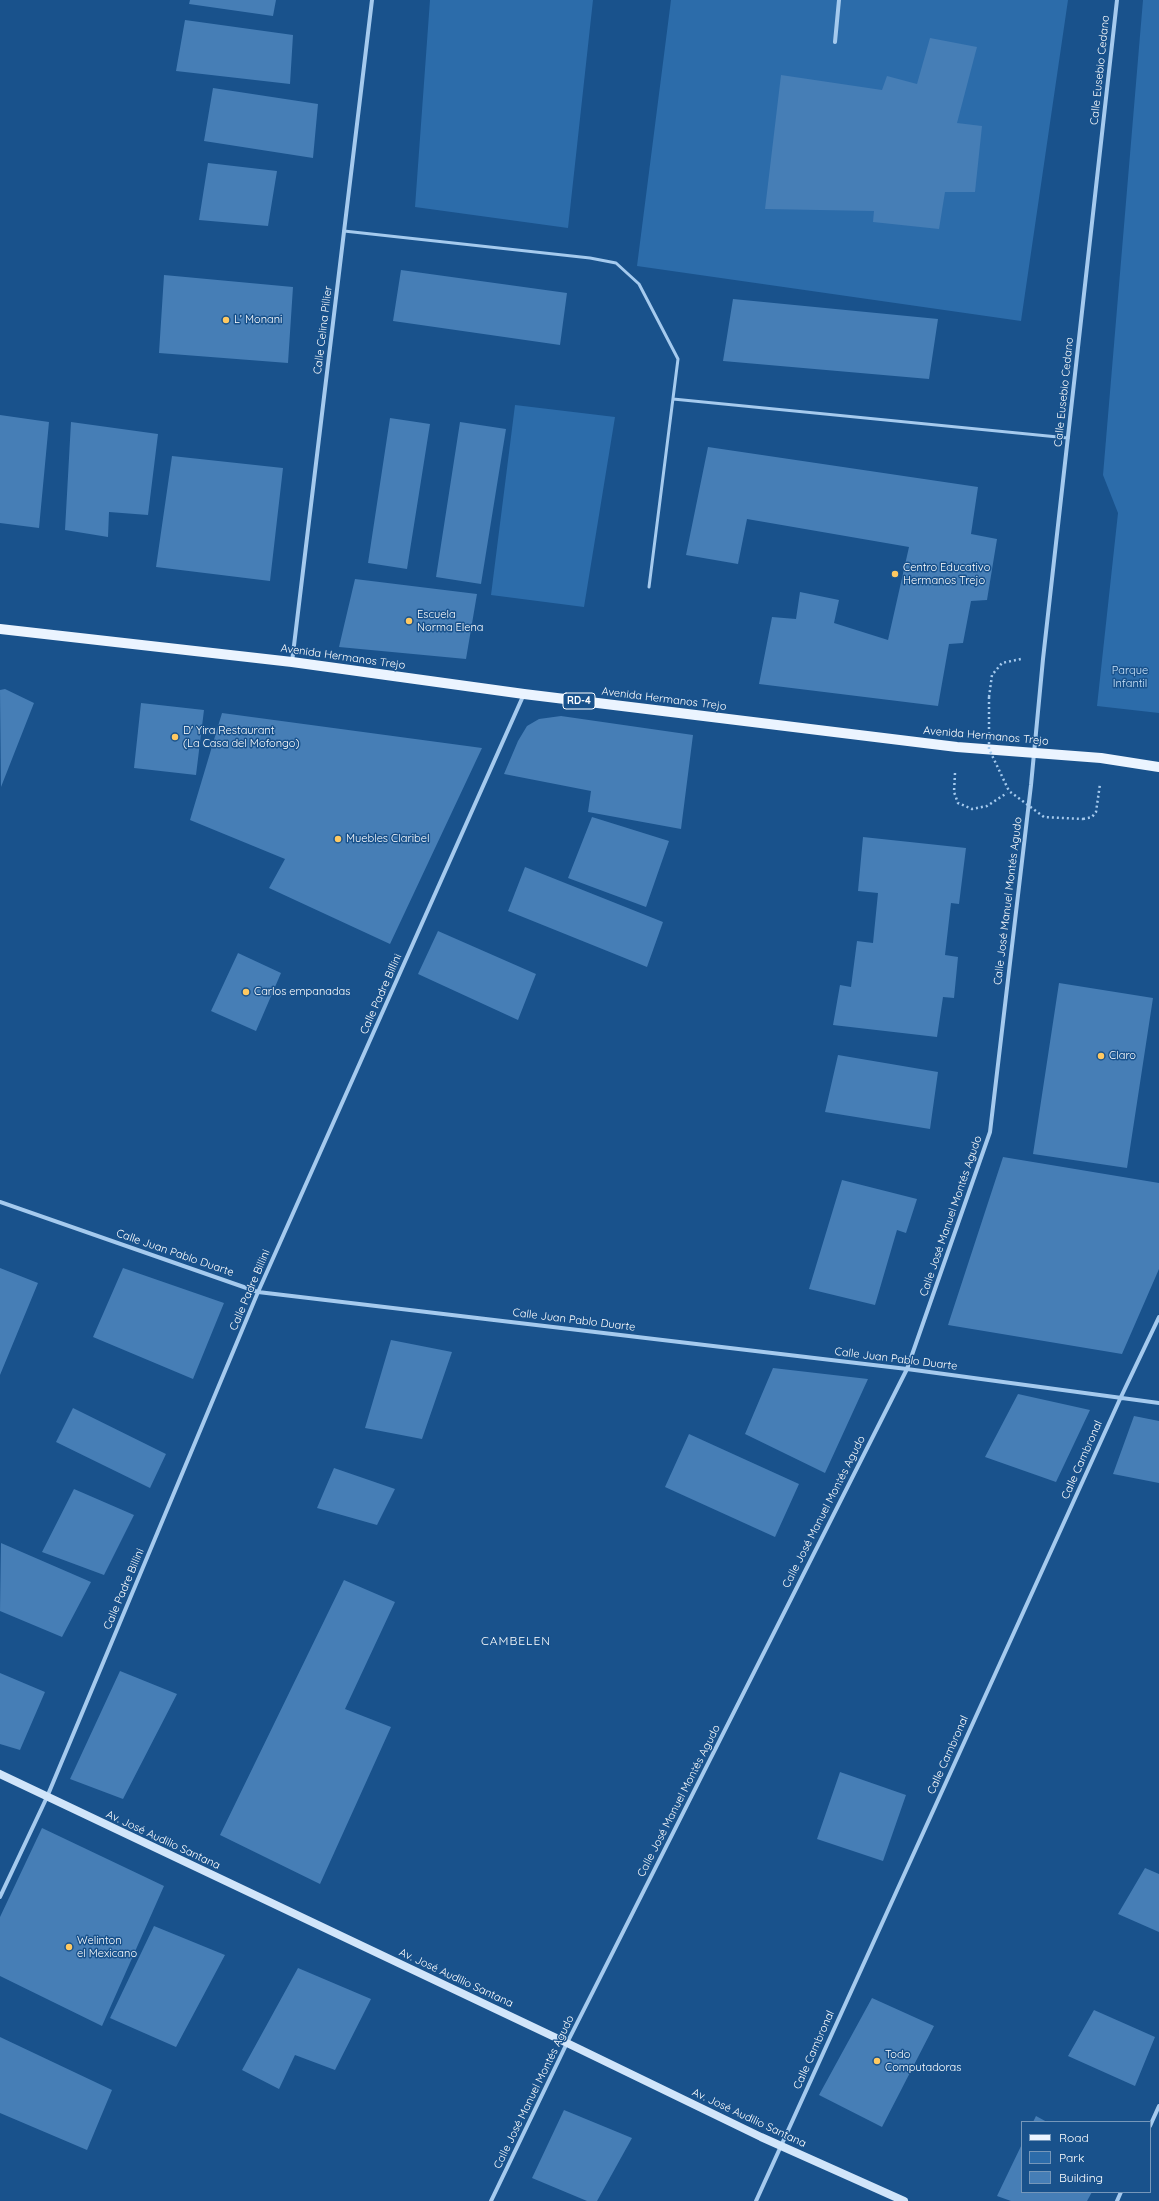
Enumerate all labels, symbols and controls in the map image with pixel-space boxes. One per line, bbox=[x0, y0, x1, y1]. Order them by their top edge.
street label: Calle Eusebio Cedano bbox=[1088, 15, 1112, 125]
street label: Calle Celina Pillier bbox=[311, 285, 335, 375]
place label: L’ Monani bbox=[234, 313, 282, 327]
marker: L’ Monani bbox=[221, 315, 231, 325]
street label: Calle Eusebio Cedano bbox=[1052, 337, 1076, 447]
place label: Centro Educativo Hermanos Trejo bbox=[903, 561, 990, 587]
marker: Centro Educativo Hermanos Trejo bbox=[890, 569, 900, 579]
place label: Escuela Norma Elena bbox=[417, 608, 483, 634]
marker: Escuela Norma Elena bbox=[404, 616, 414, 626]
street label: Avenida Hermanos Trejo bbox=[280, 642, 406, 672]
park label: Parque Infantil bbox=[1112, 664, 1148, 690]
street label: Avenida Hermanos Trejo bbox=[601, 685, 727, 713]
road number: RD-4 bbox=[563, 693, 595, 709]
place label: D' Yira Restaurant (La Casa del Mofongo) bbox=[183, 724, 300, 750]
street label: Avenida Hermanos Trejo bbox=[923, 724, 1049, 748]
marker: D' Yira Restaurant (La Casa del Mofongo) bbox=[170, 732, 180, 742]
street label: Calle José Manuel Montés Agudo bbox=[991, 816, 1025, 986]
place label: Muebles Claribel bbox=[346, 832, 429, 846]
marker: Muebles Claribel bbox=[333, 834, 343, 844]
street label: Calle Padre Billini bbox=[357, 952, 405, 1036]
place label: Carlos empanadas bbox=[254, 985, 350, 999]
marker: Carlos empanadas bbox=[241, 987, 251, 997]
place label: Claro bbox=[1109, 1049, 1136, 1063]
marker: Claro bbox=[1096, 1051, 1106, 1061]
street label: Calle José Manuel Montés Agudo bbox=[917, 1134, 985, 1298]
street label: Calle Juan Pablo Duarte bbox=[114, 1227, 236, 1279]
street label: Calle Padre Billini bbox=[227, 1248, 273, 1332]
street label: Calle Juan Pablo Duarte bbox=[512, 1306, 636, 1334]
street label: Calle Juan Pablo Duarte bbox=[834, 1345, 958, 1373]
street label: Calle Cambronal bbox=[1059, 1419, 1105, 1501]
street label: Calle José Manuel Montés Agudo bbox=[780, 1434, 868, 1590]
street label: Calle Padre Billini bbox=[101, 1547, 147, 1631]
district label: CAMBELEN bbox=[481, 1634, 551, 1648]
street label: Calle Cambronal bbox=[925, 1714, 971, 1796]
street label: Calle José Manuel Montés Agudo bbox=[635, 1723, 723, 1879]
street label: Av. José Audilio Santana bbox=[104, 1808, 222, 1872]
place label: Welinton el Mexicano bbox=[77, 1934, 137, 1960]
marker: Welinton el Mexicano bbox=[64, 1942, 74, 1952]
street label: Av. José Audilio Santana bbox=[397, 1946, 515, 2010]
street label: Calle Cambronal bbox=[791, 2009, 837, 2091]
street label: Calle José Manuel Montés Agudo bbox=[491, 2013, 577, 2171]
place label: Todo Computadoras bbox=[885, 2048, 961, 2074]
marker: Todo Computadoras bbox=[872, 2056, 882, 2066]
street label: Av. José Audilio Santana bbox=[690, 2086, 808, 2150]
legend bbox=[1021, 2121, 1151, 2193]
text: Road bbox=[1059, 2130, 1089, 2145]
text: Park bbox=[1059, 2150, 1084, 2165]
text: Building bbox=[1059, 2170, 1103, 2185]

